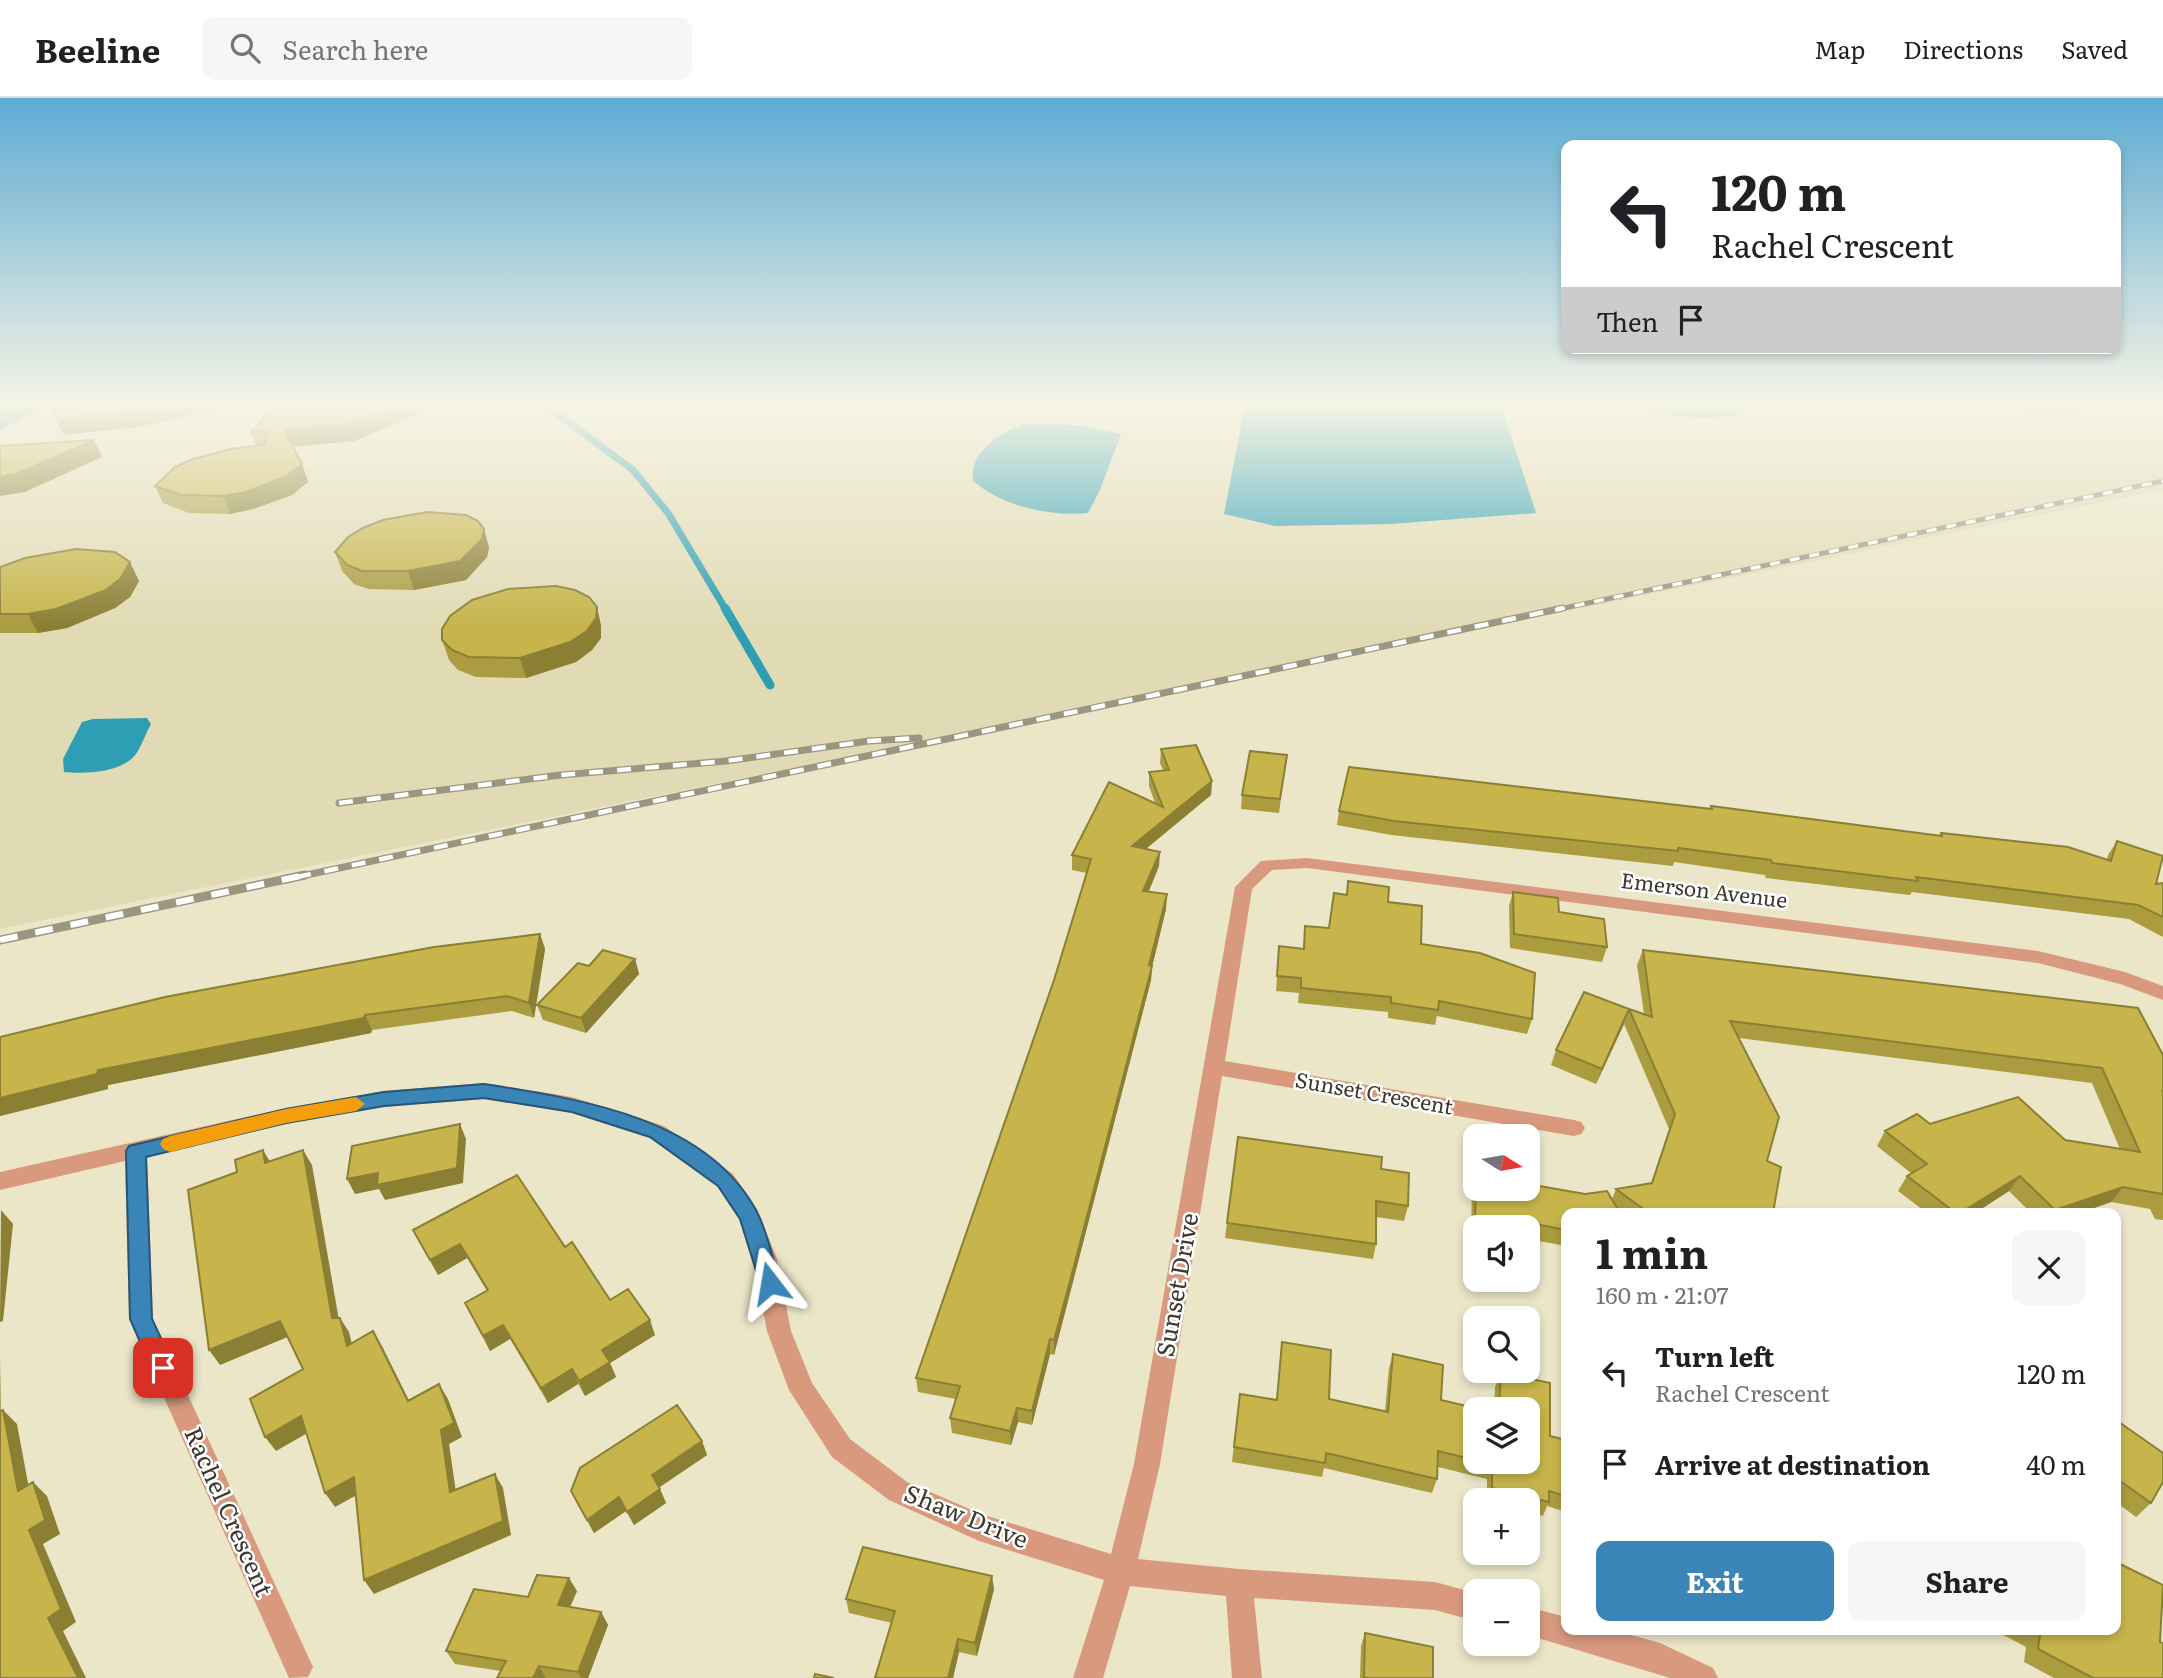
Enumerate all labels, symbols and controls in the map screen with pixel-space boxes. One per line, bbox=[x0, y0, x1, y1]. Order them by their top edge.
search box bbox=[202, 17, 692, 80]
text: Beeline bbox=[35, 24, 160, 73]
icon: search bbox=[226, 29, 264, 67]
text: Search here bbox=[282, 29, 428, 68]
text: Map bbox=[1814, 31, 1865, 66]
text: Directions bbox=[1903, 31, 2023, 66]
text: Saved bbox=[2061, 31, 2128, 66]
text: 120 m bbox=[1711, 153, 1846, 226]
icon: left bbox=[1596, 168, 1687, 259]
text: Rachel Crescent bbox=[1711, 220, 1954, 268]
text: Then bbox=[1596, 301, 1658, 340]
icon: arrive bbox=[1672, 301, 1710, 339]
street label: Emerson Avenue bbox=[1619, 863, 1789, 914]
street label: Sunset Crescent bbox=[1293, 1062, 1456, 1121]
north arrow bbox=[1463, 1124, 1540, 1200]
map controls bbox=[1463, 1124, 1540, 1656]
street label: Sunset Drive bbox=[1146, 1210, 1205, 1359]
button: sound bbox=[1463, 1215, 1540, 1292]
text: 1 min bbox=[1596, 1220, 1708, 1282]
button: close bbox=[2012, 1231, 2086, 1305]
position arrow bbox=[733, 1246, 807, 1320]
text: 160 m · 21:07 bbox=[1596, 1277, 1728, 1311]
button: search bbox=[1463, 1306, 1540, 1383]
text: Turn left bbox=[1655, 1336, 1774, 1375]
pin bbox=[133, 1338, 193, 1398]
icon: arrive bbox=[144, 1349, 182, 1387]
text: 120 m bbox=[2017, 1353, 2086, 1392]
icon: left bbox=[1596, 1354, 1634, 1392]
text: Rachel Crescent bbox=[1655, 1375, 1830, 1409]
button: layers bbox=[1463, 1397, 1540, 1474]
street label: Rachel Crescent bbox=[177, 1421, 283, 1602]
text: Arrive at destination bbox=[1655, 1444, 1930, 1483]
text: 40 m bbox=[2026, 1444, 2086, 1483]
icon: arrive bbox=[1596, 1445, 1634, 1483]
street label: Shaw Drive bbox=[900, 1474, 1034, 1555]
button: + bbox=[1463, 1488, 1540, 1565]
button: Exit bbox=[1596, 1541, 1834, 1621]
button: Share bbox=[1848, 1541, 2086, 1621]
button: − bbox=[1463, 1579, 1540, 1656]

